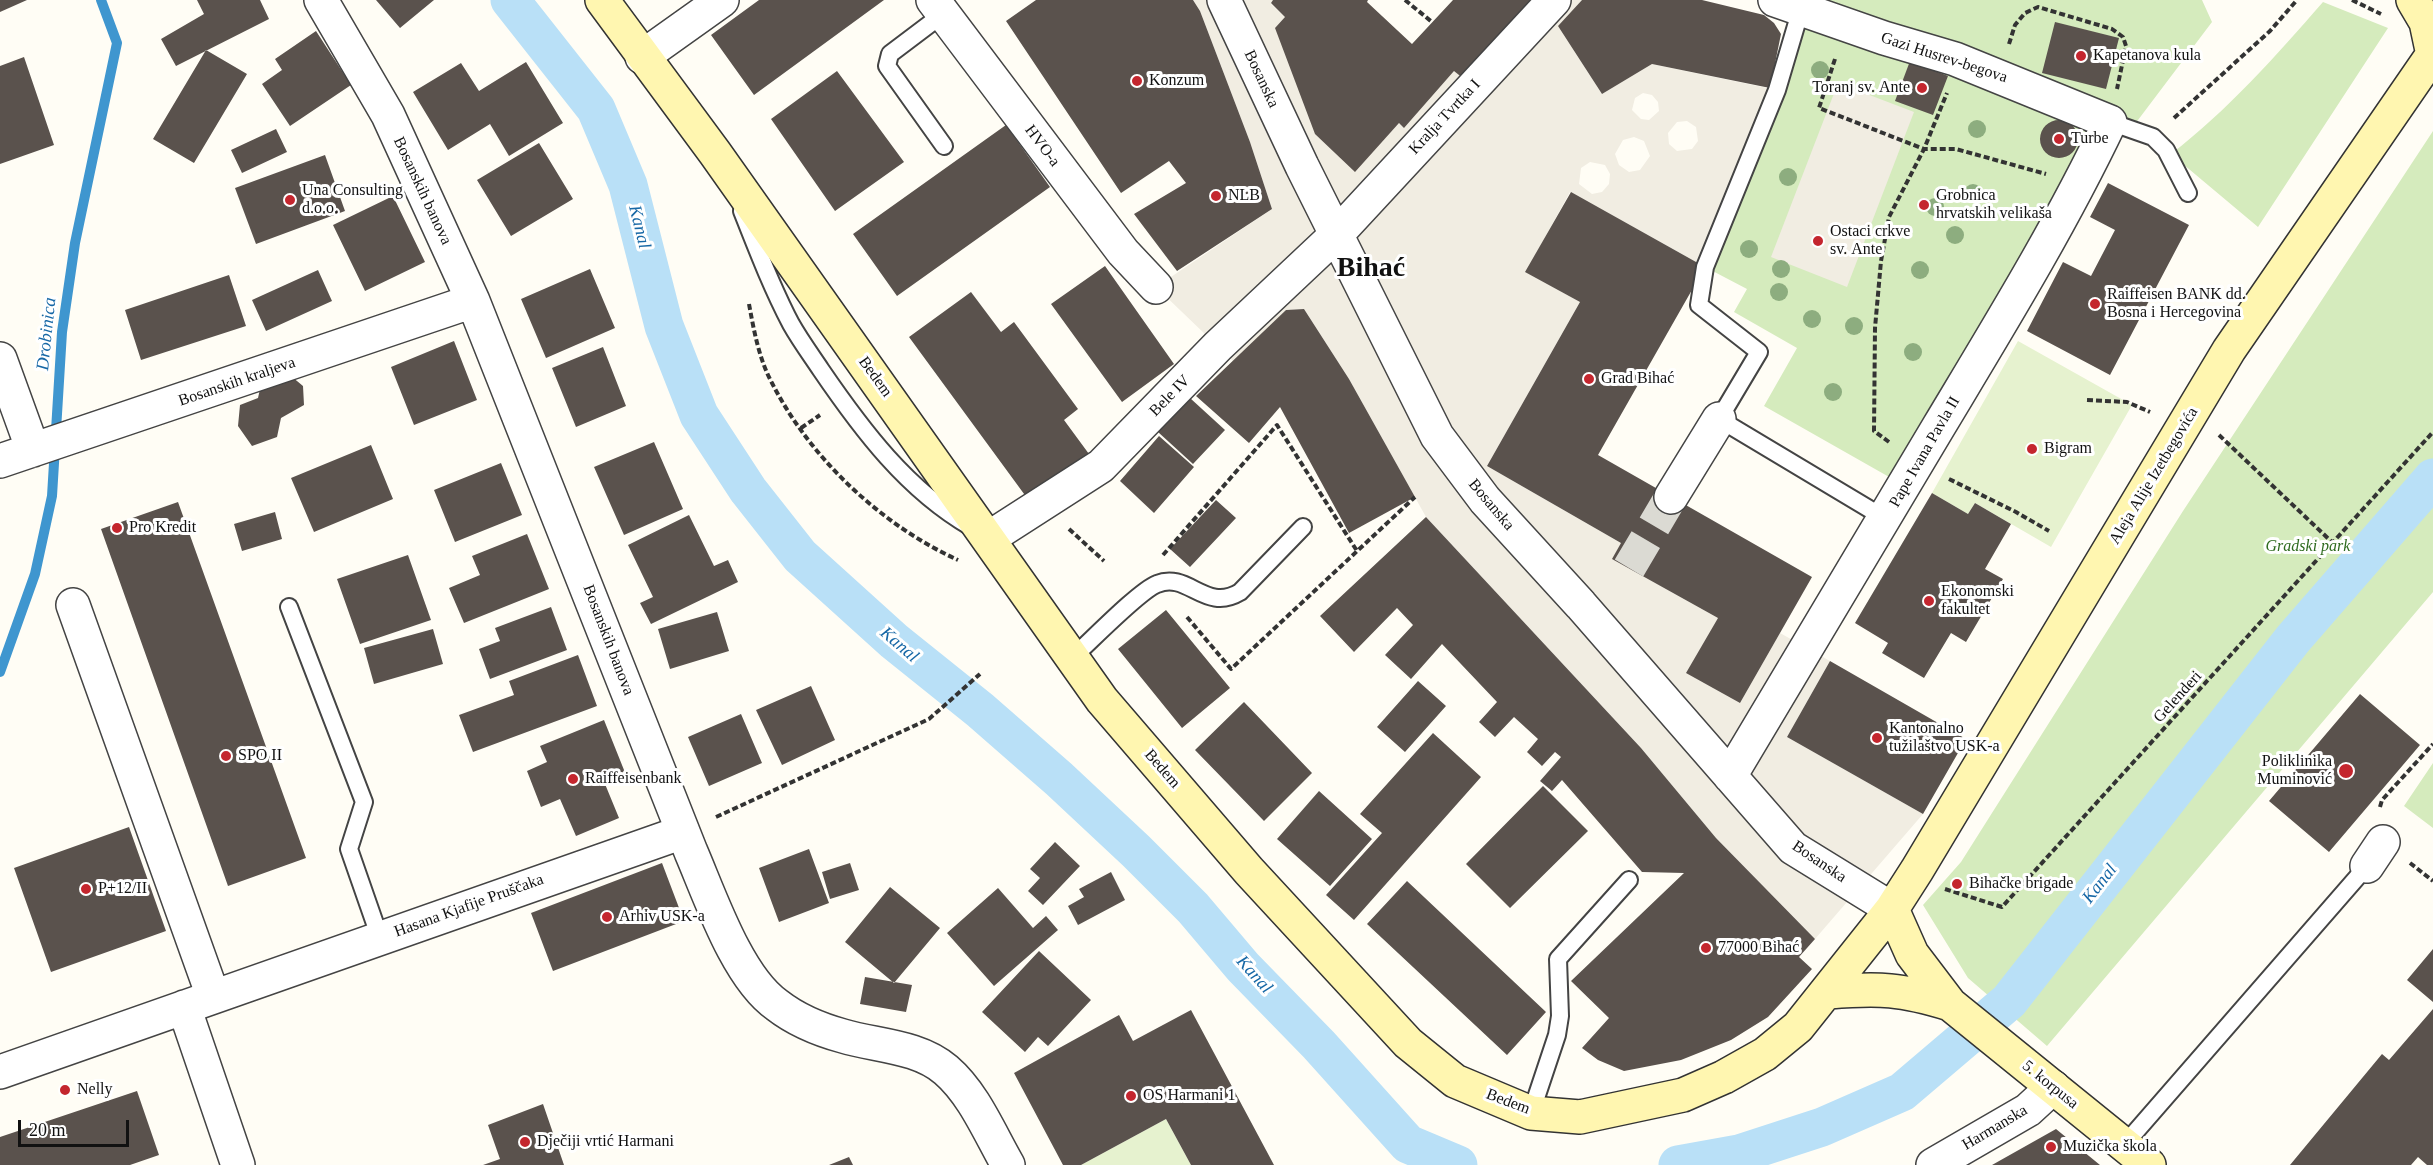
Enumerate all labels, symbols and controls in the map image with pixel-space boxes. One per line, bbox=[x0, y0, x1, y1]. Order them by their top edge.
street label: Gazi Husrev-begova bbox=[1878, 28, 2010, 88]
place label: Kapetanova kula bbox=[2093, 46, 2201, 66]
street label: Bosanska bbox=[1239, 47, 1283, 111]
marker: Kapetanova kula bbox=[2074, 49, 2088, 63]
place label: Konzum bbox=[1149, 71, 1204, 91]
marker: Konzum bbox=[1130, 74, 1144, 88]
street label: Kralja Tvrtka I bbox=[1405, 75, 1485, 159]
place label: Toranj sv. Ante bbox=[1812, 78, 1910, 98]
marker: Toranj sv. Ante bbox=[1915, 81, 1929, 95]
street label: HVO-a bbox=[1020, 121, 1064, 171]
place label: Turbe bbox=[2071, 129, 2109, 149]
marker: Turbe bbox=[2052, 132, 2066, 146]
street label: Bosanskih banova bbox=[389, 134, 455, 248]
place label: Una Consulting d.o.o. bbox=[302, 181, 403, 219]
place label: NLB bbox=[1228, 186, 1260, 206]
place label: Grobnica hrvatskih velikaša bbox=[1936, 186, 2052, 224]
marker: NLB bbox=[1209, 189, 1223, 203]
marker: Una Consulting d.o.o. bbox=[283, 193, 297, 207]
marker: Grobnica hrvatskih velikaša bbox=[1917, 198, 1931, 212]
water label: Kanal bbox=[623, 203, 655, 251]
place label: Ostaci crkve sv. Ante bbox=[1830, 222, 1910, 260]
marker: Ostaci crkve sv. Ante bbox=[1811, 234, 1825, 248]
district label: Bihać bbox=[1337, 252, 1405, 286]
place label: Raiffeisen BANK dd. Bosna i Hercegovina bbox=[2107, 285, 2246, 323]
water label: Drobinica bbox=[32, 296, 62, 372]
marker: Raiffeisen BANK dd. Bosna i Hercegovina bbox=[2088, 297, 2102, 311]
street label: Bosanskih kraljeva bbox=[176, 353, 298, 411]
street label: Bedem bbox=[854, 353, 896, 401]
place label: Grad Bihać bbox=[1601, 369, 1674, 389]
street label: Bele IV bbox=[1146, 371, 1194, 421]
marker: Grad Bihać bbox=[1582, 372, 1596, 386]
street label: Pape Ivana Pavla II bbox=[1885, 393, 1965, 511]
street label: Aleja Alije Izetbegovića bbox=[2106, 404, 2202, 548]
place label: Bigram bbox=[2044, 439, 2092, 459]
marker: Bigram bbox=[2025, 442, 2039, 456]
street label: Bosanska bbox=[1464, 475, 1518, 535]
place label: Pro Kredit bbox=[129, 518, 196, 538]
marker: Pro Kredit bbox=[110, 521, 124, 535]
park label: Gradski park bbox=[2266, 537, 2350, 557]
street label: Bosanskih banova bbox=[578, 582, 638, 698]
place label: Ekonomski fakultet bbox=[1941, 582, 2014, 620]
marker: Ekonomski fakultet bbox=[1922, 594, 1936, 608]
water label: Kanal bbox=[875, 622, 923, 668]
street label: Gelenderi bbox=[2150, 667, 2206, 727]
place label: Kantonalno tužilaštvo USK-a bbox=[1889, 719, 2000, 757]
marker: Kantonalno tužilaštvo USK-a bbox=[1870, 731, 1884, 745]
place label: SPO II bbox=[238, 746, 282, 766]
street label: Bedem bbox=[1140, 746, 1184, 792]
marker: SPO II bbox=[219, 749, 233, 763]
place label: Poliklinika Muminović bbox=[2257, 752, 2332, 790]
marker: Poliklinika Muminović bbox=[2337, 762, 2355, 780]
place label: Raiffeisenbank bbox=[585, 769, 682, 789]
marker: Raiffeisenbank bbox=[566, 772, 580, 786]
street label: Bosanska bbox=[1788, 837, 1850, 887]
water label: Kanal bbox=[2078, 860, 2122, 908]
street label: Hasana Kjafije Pruščaka bbox=[392, 870, 546, 942]
place label: Bihačke brigade bbox=[1969, 874, 2073, 894]
marker: Bihačke brigade bbox=[1950, 877, 1964, 891]
place label: P+12/II bbox=[98, 879, 147, 899]
marker: P+12/II bbox=[79, 882, 93, 896]
place label: Arhiv USK-a bbox=[619, 907, 705, 927]
marker: Arhiv USK-a bbox=[600, 910, 614, 924]
place label: 77000 Bihać bbox=[1718, 938, 1799, 958]
marker: 77000 Bihać bbox=[1699, 941, 1713, 955]
water label: Kanal bbox=[1231, 951, 1277, 999]
street label: 5. korpusa bbox=[2018, 1057, 2082, 1113]
place label: Nelly bbox=[77, 1080, 113, 1100]
marker: Nelly bbox=[58, 1083, 72, 1097]
street label: Bedem bbox=[1483, 1085, 1533, 1119]
place label: OS Harmani 1 bbox=[1143, 1086, 1235, 1106]
marker: OS Harmani 1 bbox=[1124, 1089, 1138, 1103]
street label: Harmanska bbox=[1959, 1101, 2031, 1155]
scale bar bbox=[21, 1108, 132, 1146]
text: 20 m bbox=[29, 1120, 66, 1140]
place label: Dječiji vrtić Harmani bbox=[537, 1132, 674, 1152]
marker: Dječiji vrtić Harmani bbox=[518, 1135, 532, 1149]
place label: Muzička škola bbox=[2063, 1137, 2157, 1157]
marker: Muzička škola bbox=[2044, 1140, 2058, 1154]

